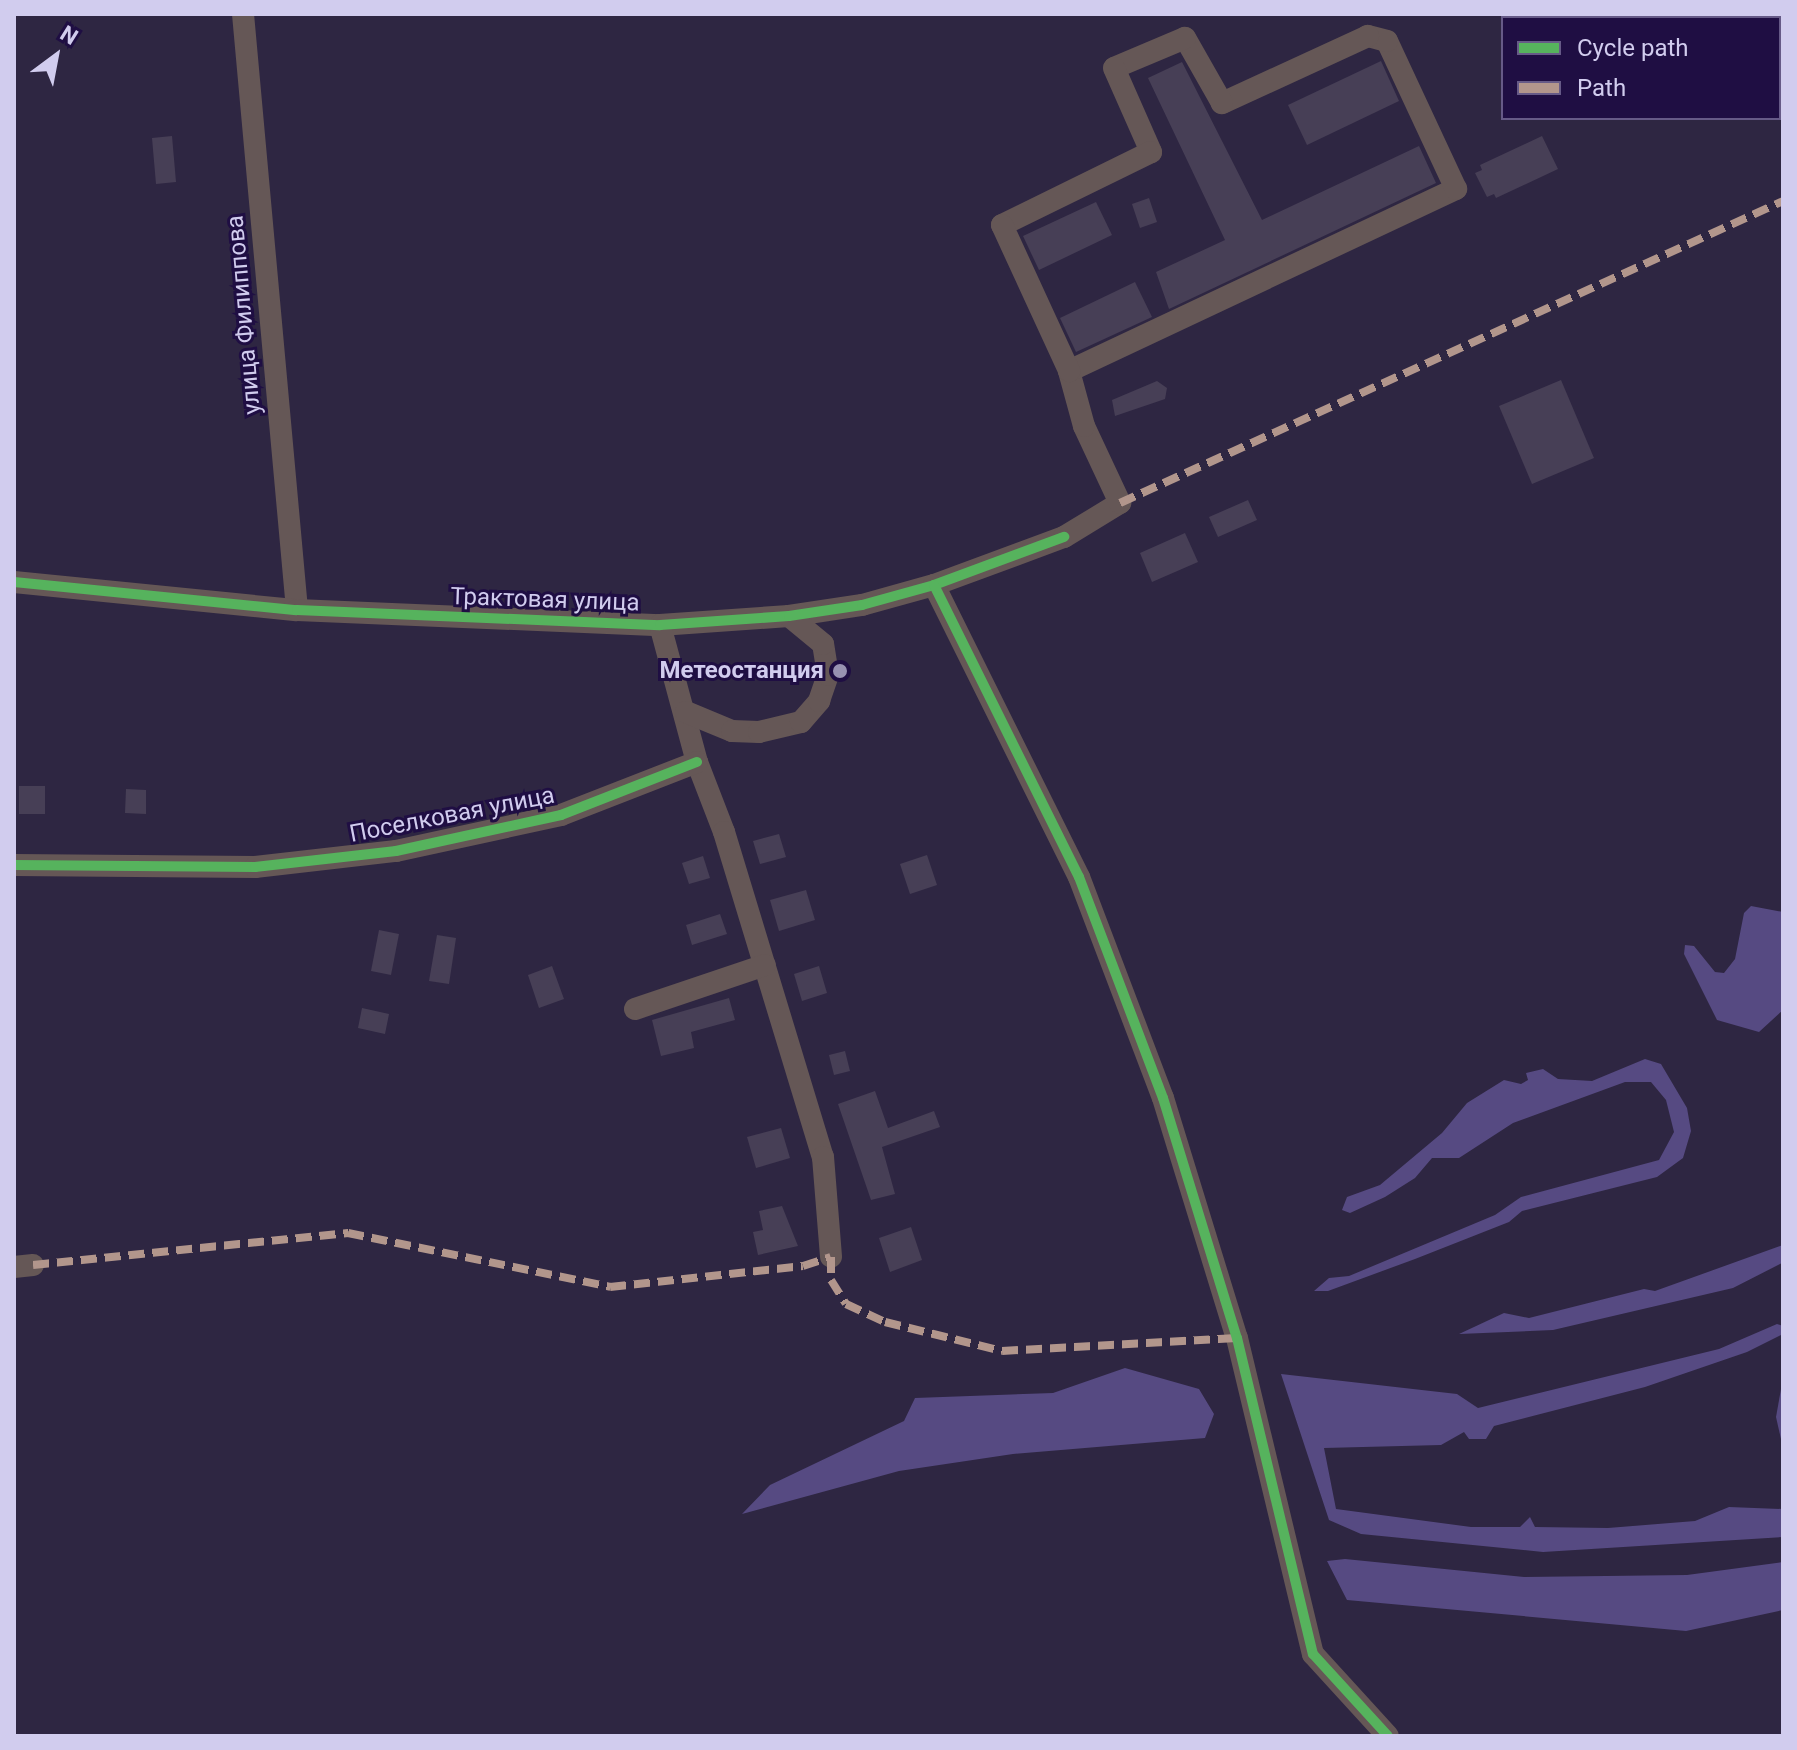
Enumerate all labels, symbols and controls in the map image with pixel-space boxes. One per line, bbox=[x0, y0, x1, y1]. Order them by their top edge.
north arrow bbox=[16, 16, 96, 96]
legend bbox=[1501, 16, 1781, 120]
text: N bbox=[56, 21, 82, 50]
text: Cycle path bbox=[1577, 34, 1689, 62]
text: Path bbox=[1577, 74, 1626, 102]
street label: улица Филиппова bbox=[221, 214, 267, 416]
street label: Трактовая улица bbox=[450, 582, 640, 618]
place label: Метеостанция bbox=[660, 657, 824, 685]
marker: Метеостанция bbox=[831, 662, 849, 680]
street label: Поселковая улица bbox=[347, 781, 557, 849]

